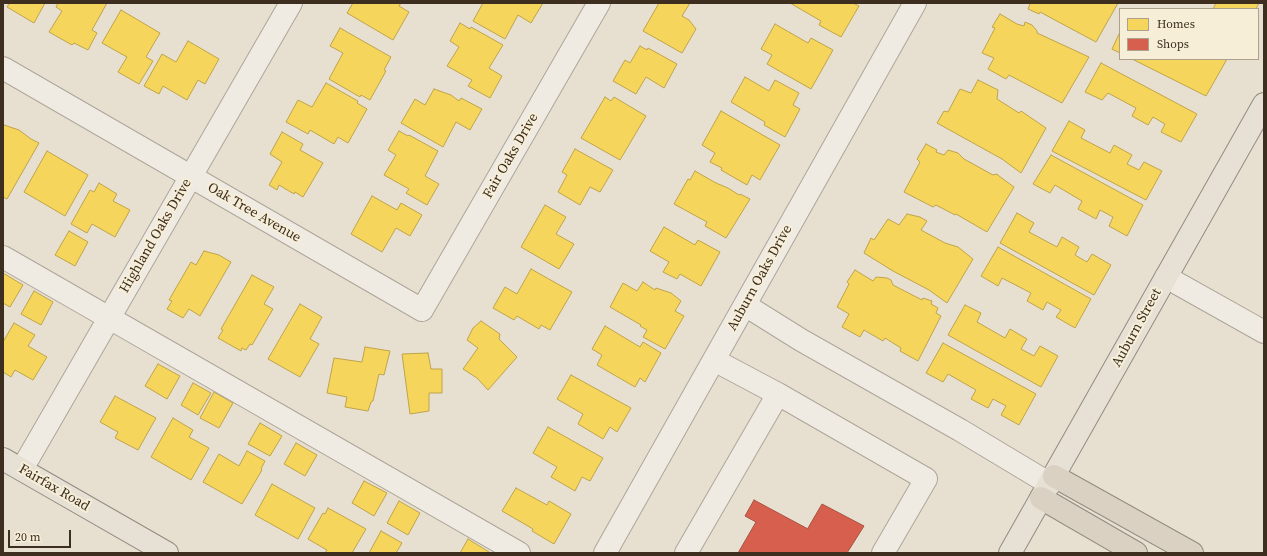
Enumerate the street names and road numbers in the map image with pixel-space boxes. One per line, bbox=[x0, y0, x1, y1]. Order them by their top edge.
street label: Fair Oaks Drive bbox=[480, 110, 542, 202]
street label: Highland Oaks Drive bbox=[116, 176, 196, 296]
street label: Oak Tree Avenue bbox=[204, 179, 304, 247]
street label: Auburn Oaks Drive bbox=[724, 222, 796, 334]
street label: Auburn Street bbox=[1109, 286, 1165, 370]
street label: Fairfax Road bbox=[16, 461, 92, 515]

